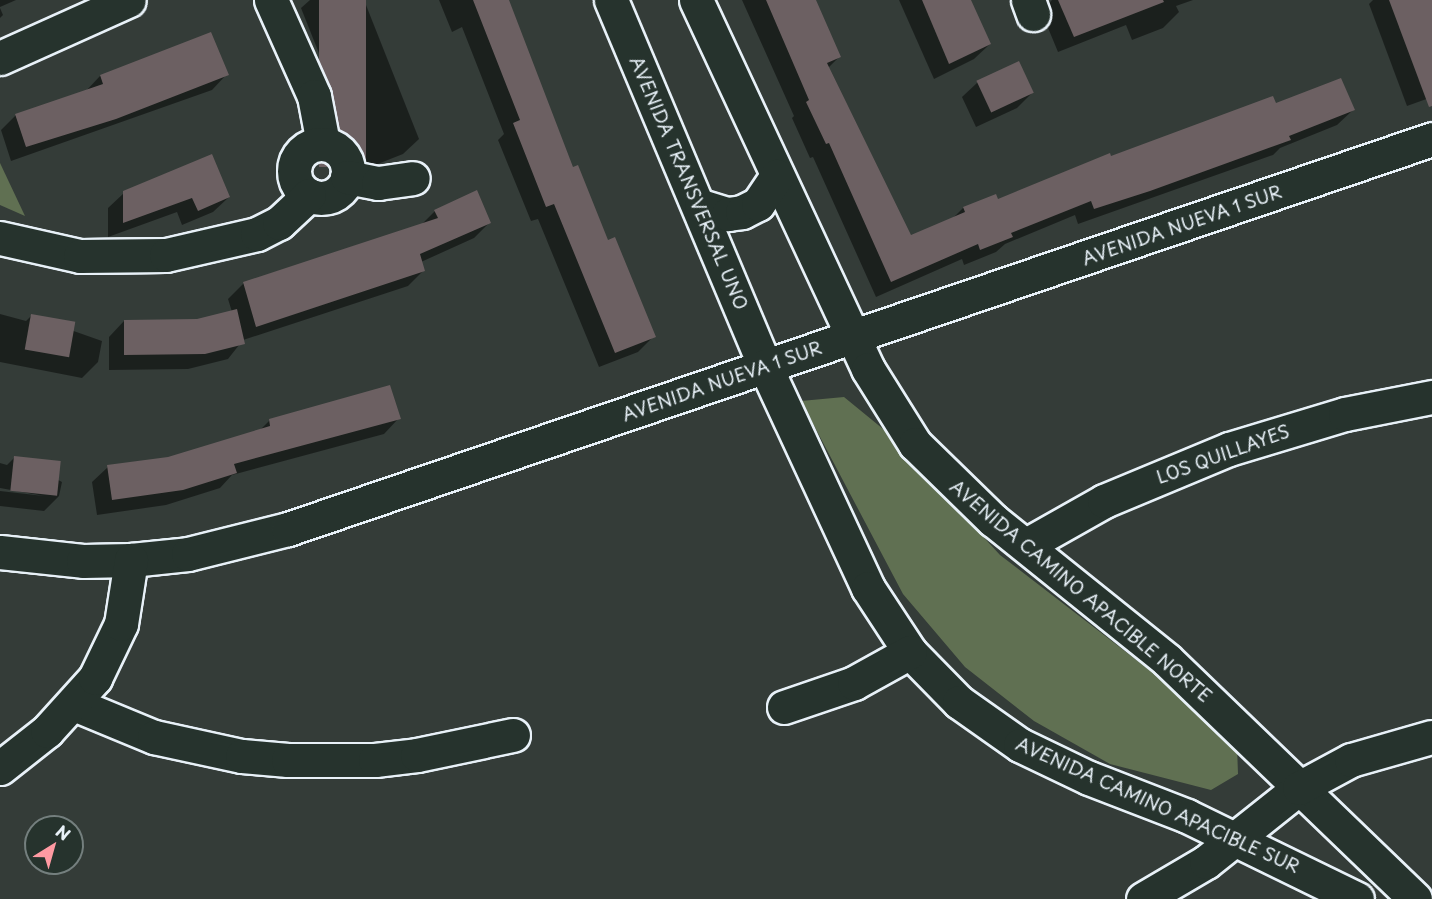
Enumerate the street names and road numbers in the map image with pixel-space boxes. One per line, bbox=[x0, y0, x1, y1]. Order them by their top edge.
street label: AVENIDA TRANSVERSAL UNO bbox=[626, 54, 752, 312]
street label: AVENIDA NUEVA 1 SUR bbox=[1078, 180, 1286, 270]
street label: AVENIDA NUEVA 1 SUR bbox=[618, 336, 826, 426]
street label: LOS QUILLAYES bbox=[1153, 420, 1293, 488]
street label: AVENIDA CAMINO APACIBLE NORTE bbox=[946, 475, 1216, 707]
street label: AVENIDA CAMINO APACIBLE SUR bbox=[1013, 732, 1303, 878]

